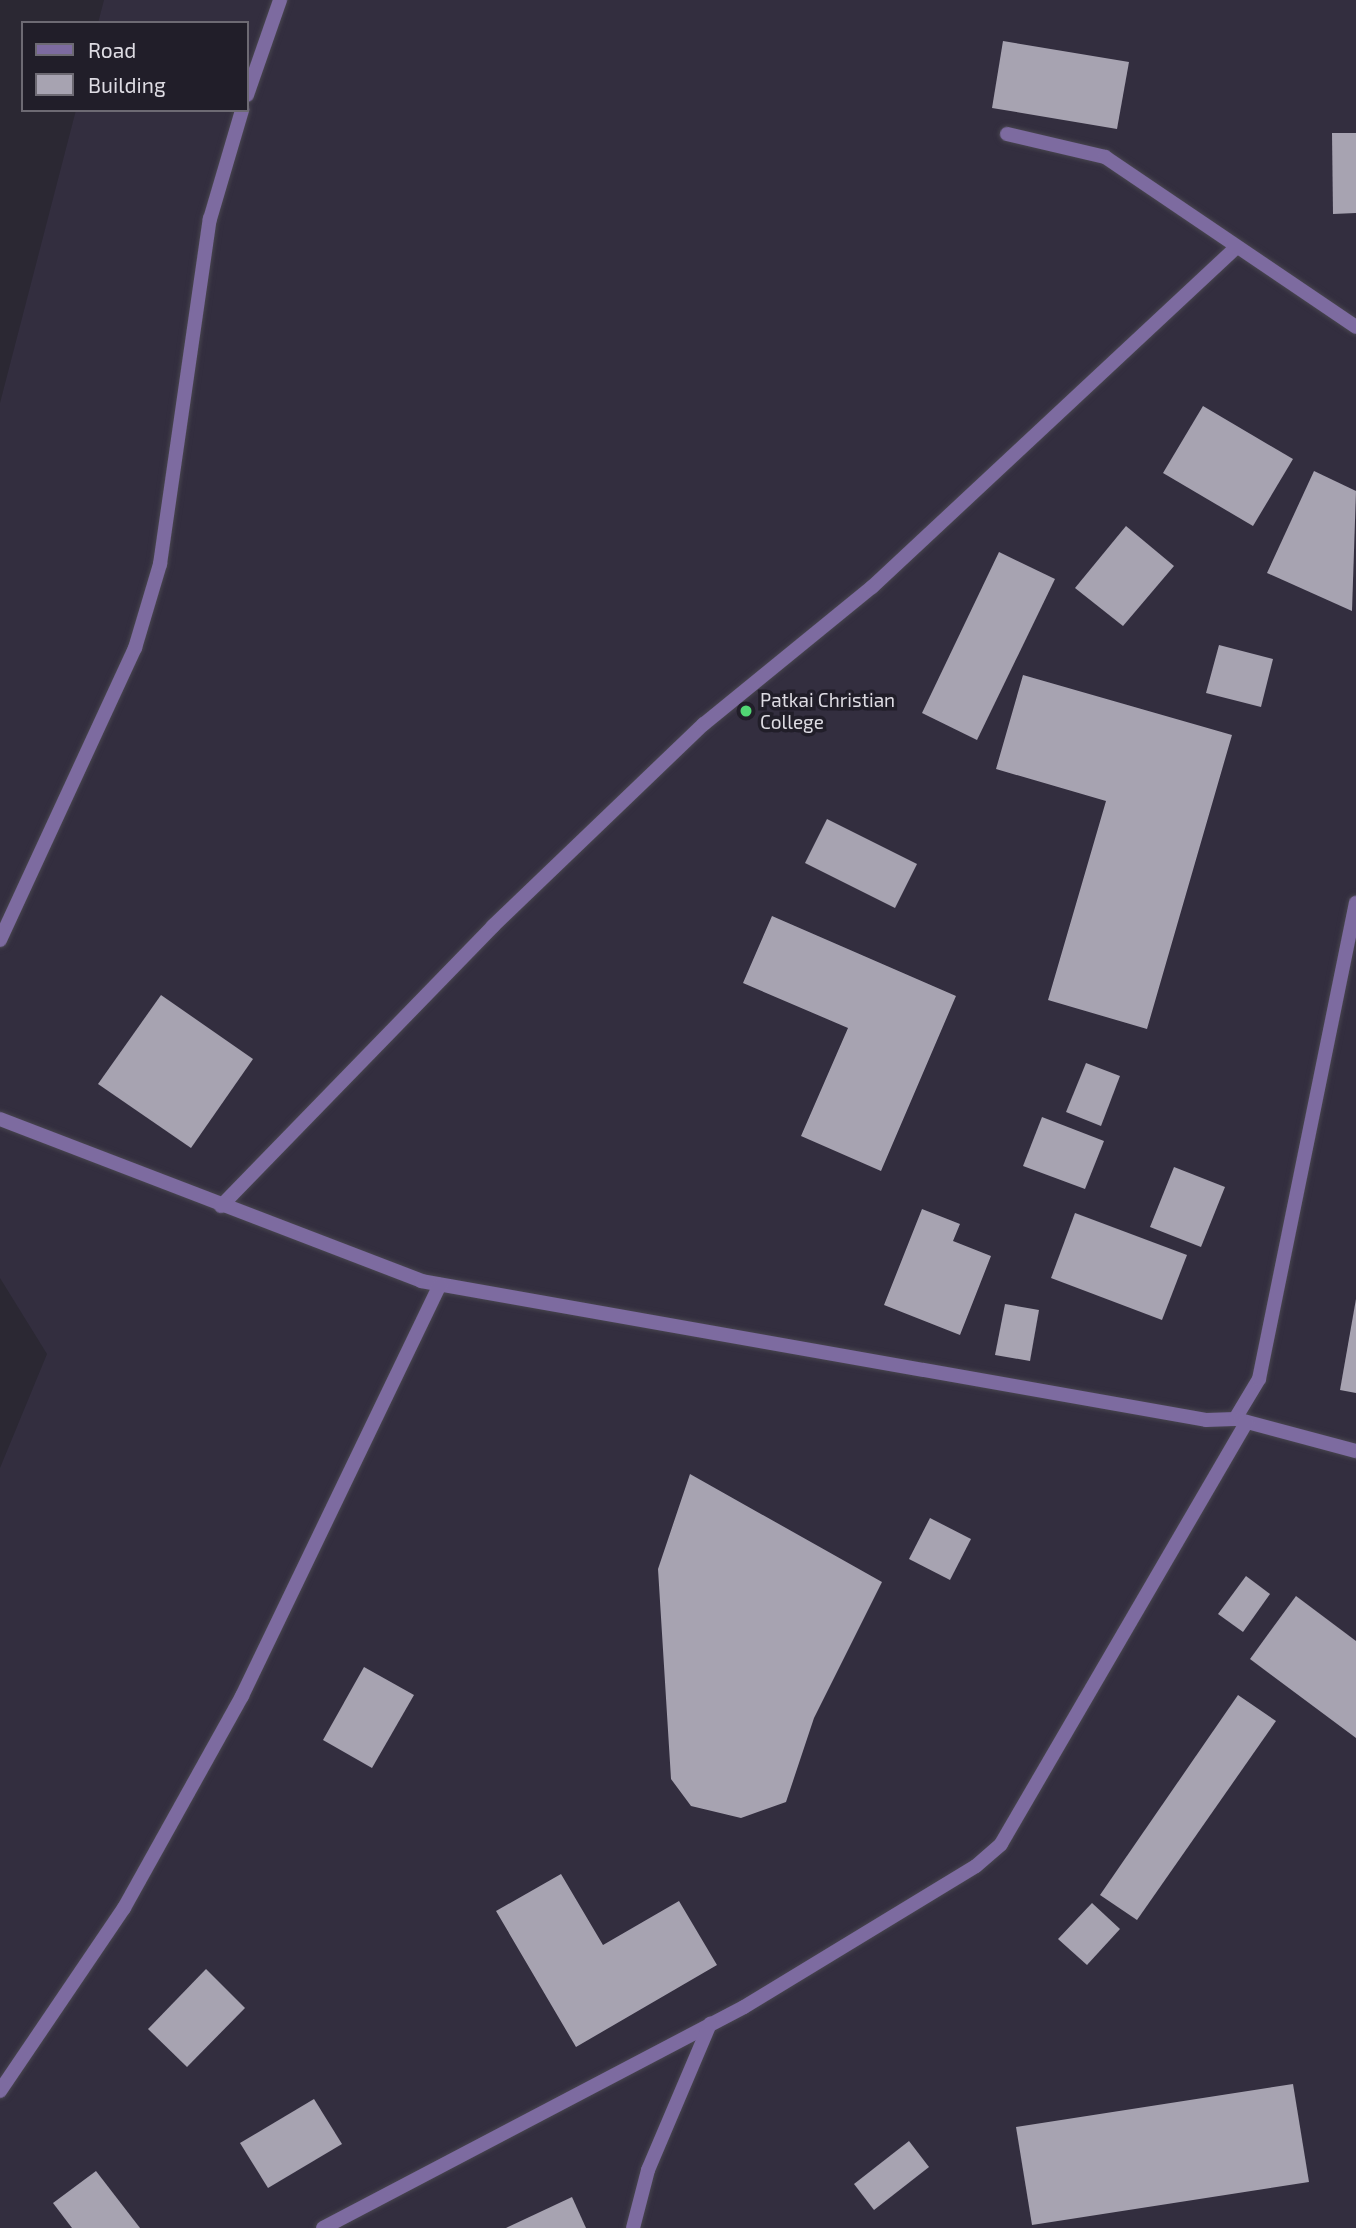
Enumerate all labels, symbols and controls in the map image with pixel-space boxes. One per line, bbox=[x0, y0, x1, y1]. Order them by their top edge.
legend bbox=[21, 21, 248, 112]
text: Road bbox=[88, 37, 136, 62]
text: Building bbox=[88, 72, 166, 97]
place label: Patkai Christian College bbox=[760, 689, 895, 733]
marker: Patkai Christian College bbox=[738, 703, 754, 719]

